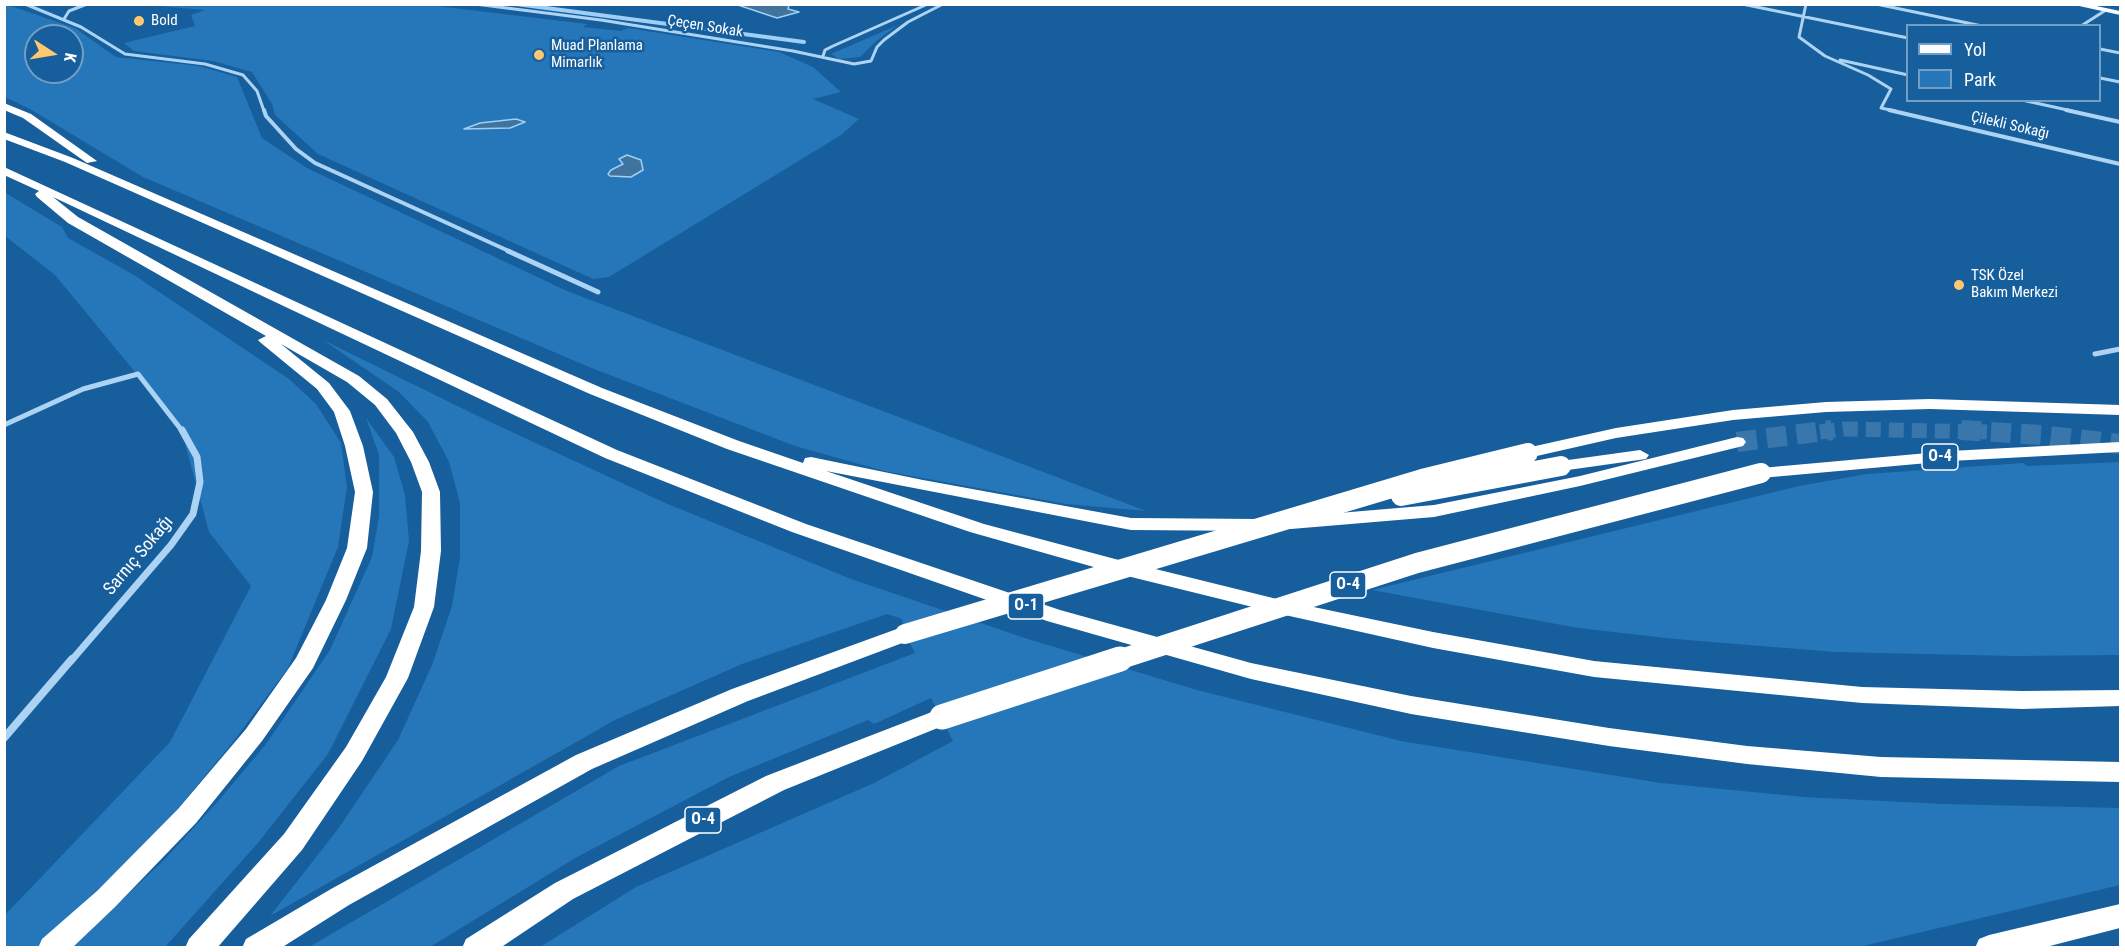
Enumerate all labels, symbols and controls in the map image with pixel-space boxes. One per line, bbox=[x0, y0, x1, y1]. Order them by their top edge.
place label: Bold bbox=[151, 12, 178, 30]
street label: Çeçen Sokak bbox=[666, 12, 744, 42]
marker: Bold bbox=[132, 14, 146, 28]
north arrow bbox=[24, 24, 84, 84]
legend bbox=[1906, 24, 2101, 102]
place label: Muad Planlama Mimarlık bbox=[551, 37, 643, 72]
text: Yol bbox=[1964, 39, 1986, 60]
marker: Muad Planlama Mimarlık bbox=[532, 48, 546, 62]
text: K bbox=[60, 51, 80, 64]
text: Park bbox=[1964, 69, 1996, 90]
street label: Çilekli Sokağı bbox=[1969, 108, 2051, 144]
place label: TSK Özel Bakım Merkezi bbox=[1971, 267, 2058, 302]
marker: TSK Özel Bakım Merkezi bbox=[1952, 278, 1966, 292]
road number: O-4 bbox=[1922, 444, 1958, 470]
street label: Sarnıç Sokağı bbox=[100, 512, 178, 600]
road number: O-4 bbox=[1330, 572, 1366, 598]
road number: O-1 bbox=[1008, 593, 1044, 619]
road number: O-4 bbox=[685, 807, 721, 833]

